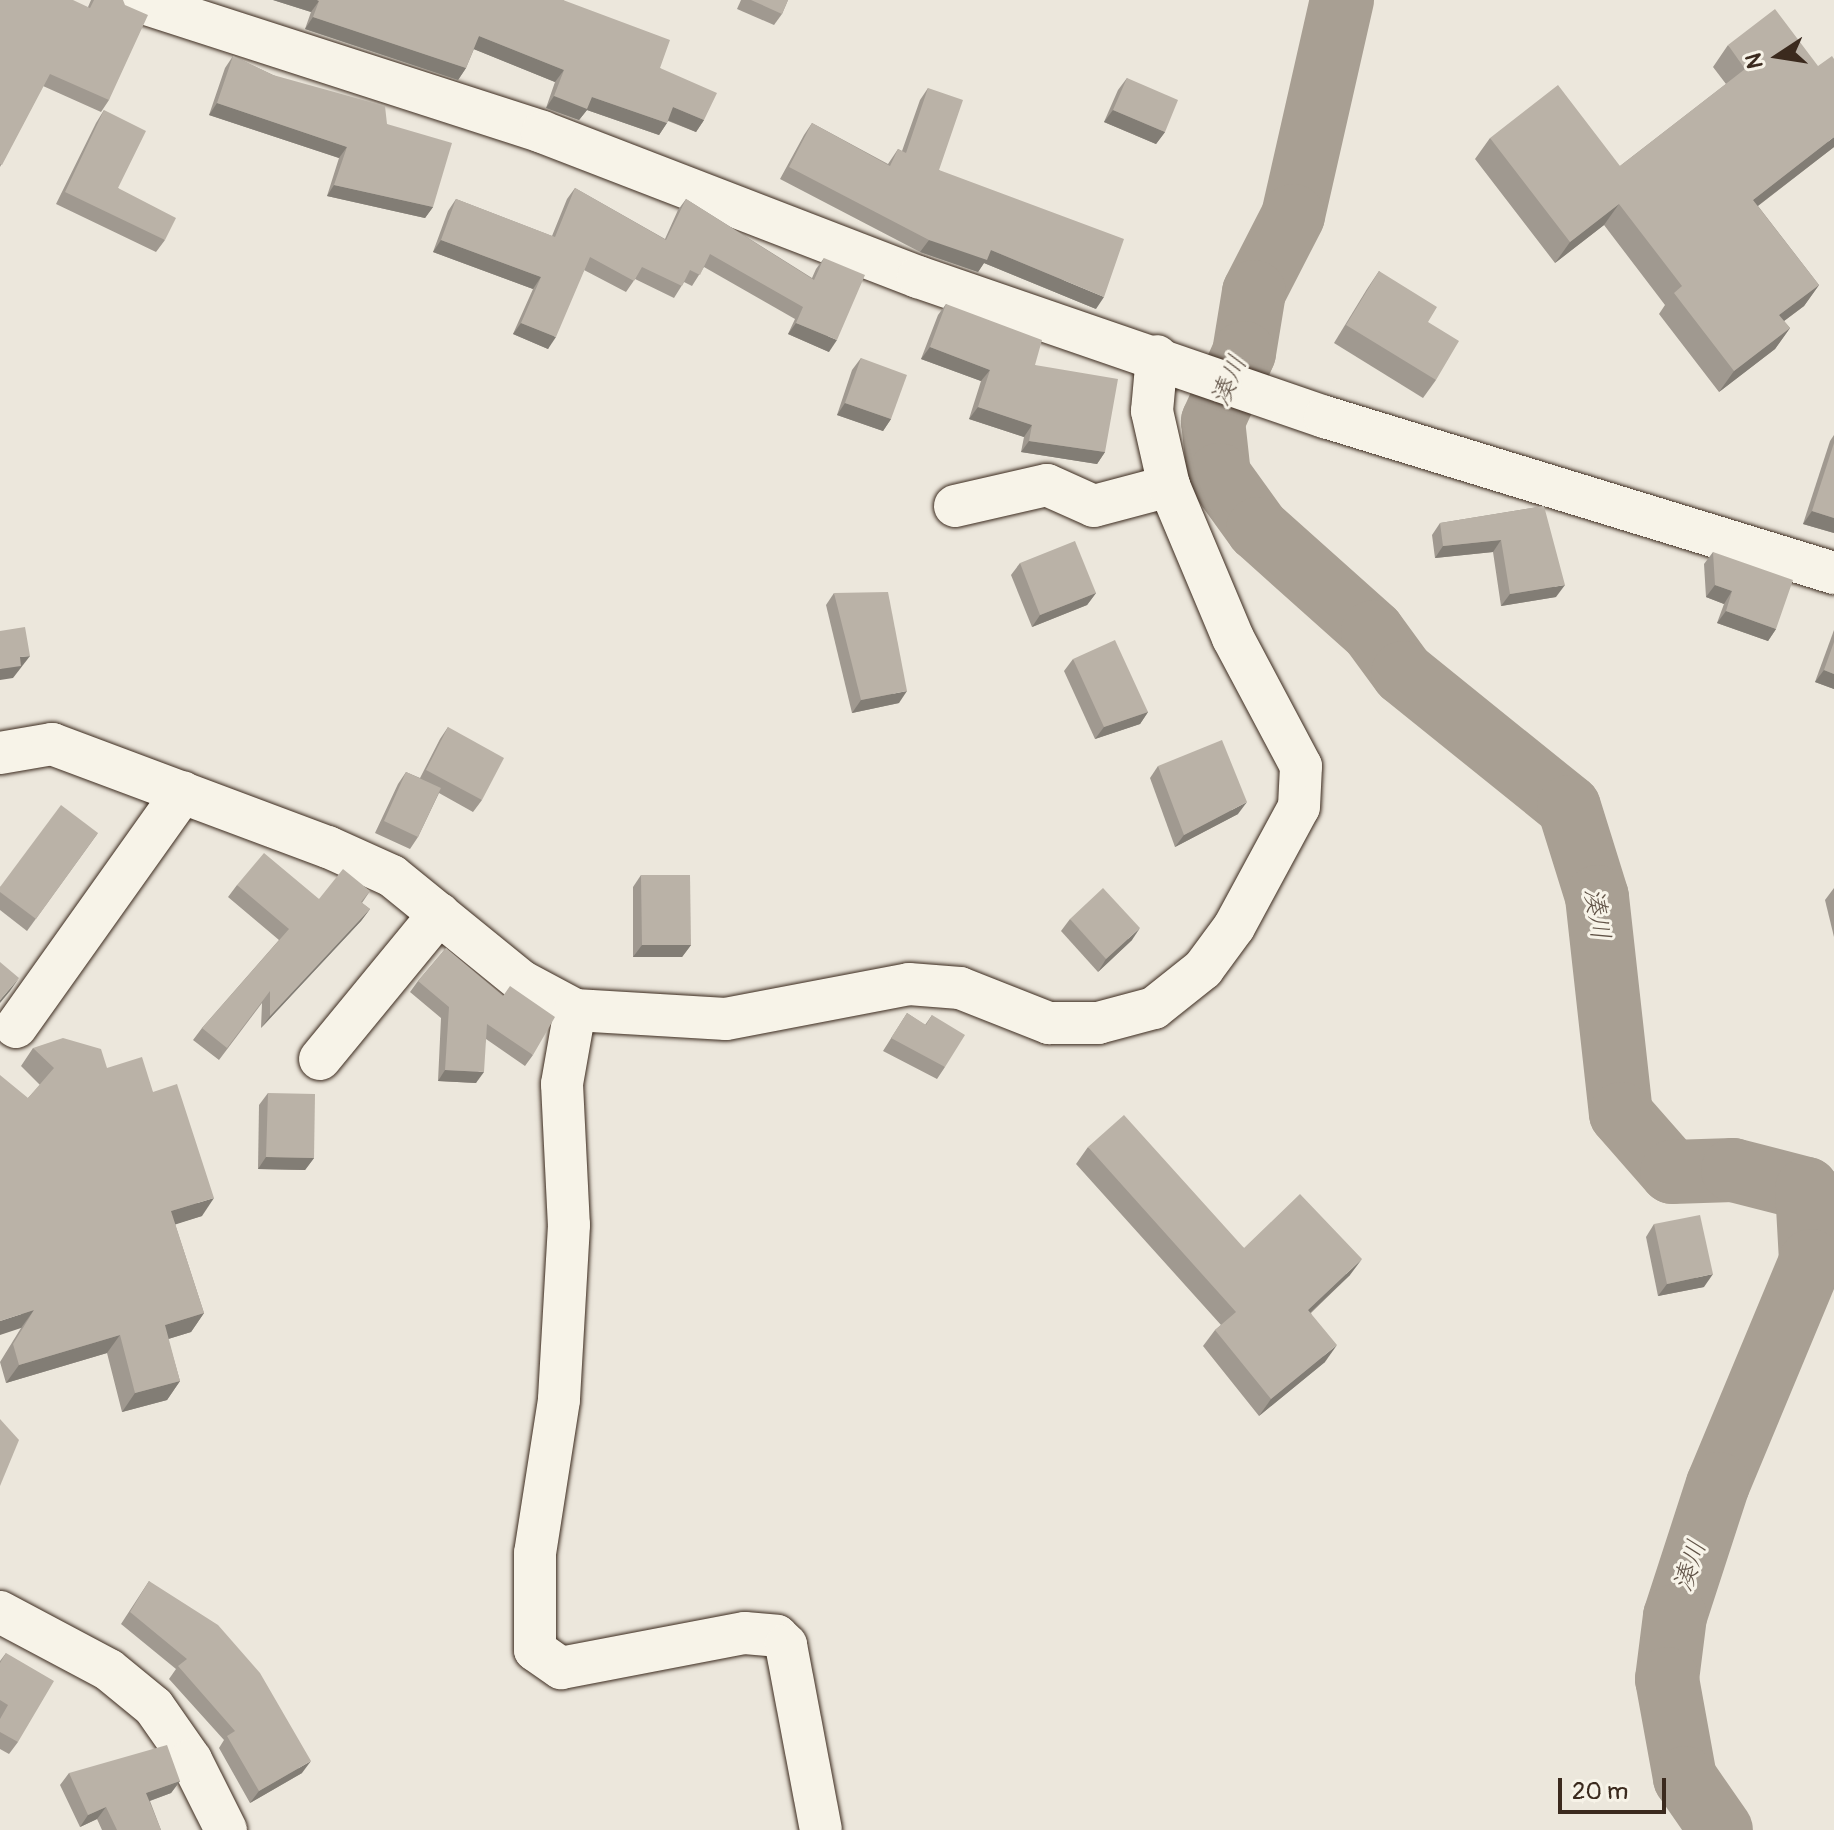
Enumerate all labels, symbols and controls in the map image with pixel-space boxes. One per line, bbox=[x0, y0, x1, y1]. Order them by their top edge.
north arrow bbox=[1738, 16, 1818, 96]
text: N bbox=[1739, 51, 1770, 71]
water label: 湊川 bbox=[1205, 351, 1255, 411]
water label: 湊川 bbox=[1577, 886, 1615, 942]
water label: 湊川 bbox=[1668, 1536, 1714, 1596]
scale bar bbox=[1562, 1762, 1670, 1812]
text: 20 m bbox=[1572, 1777, 1628, 1806]

